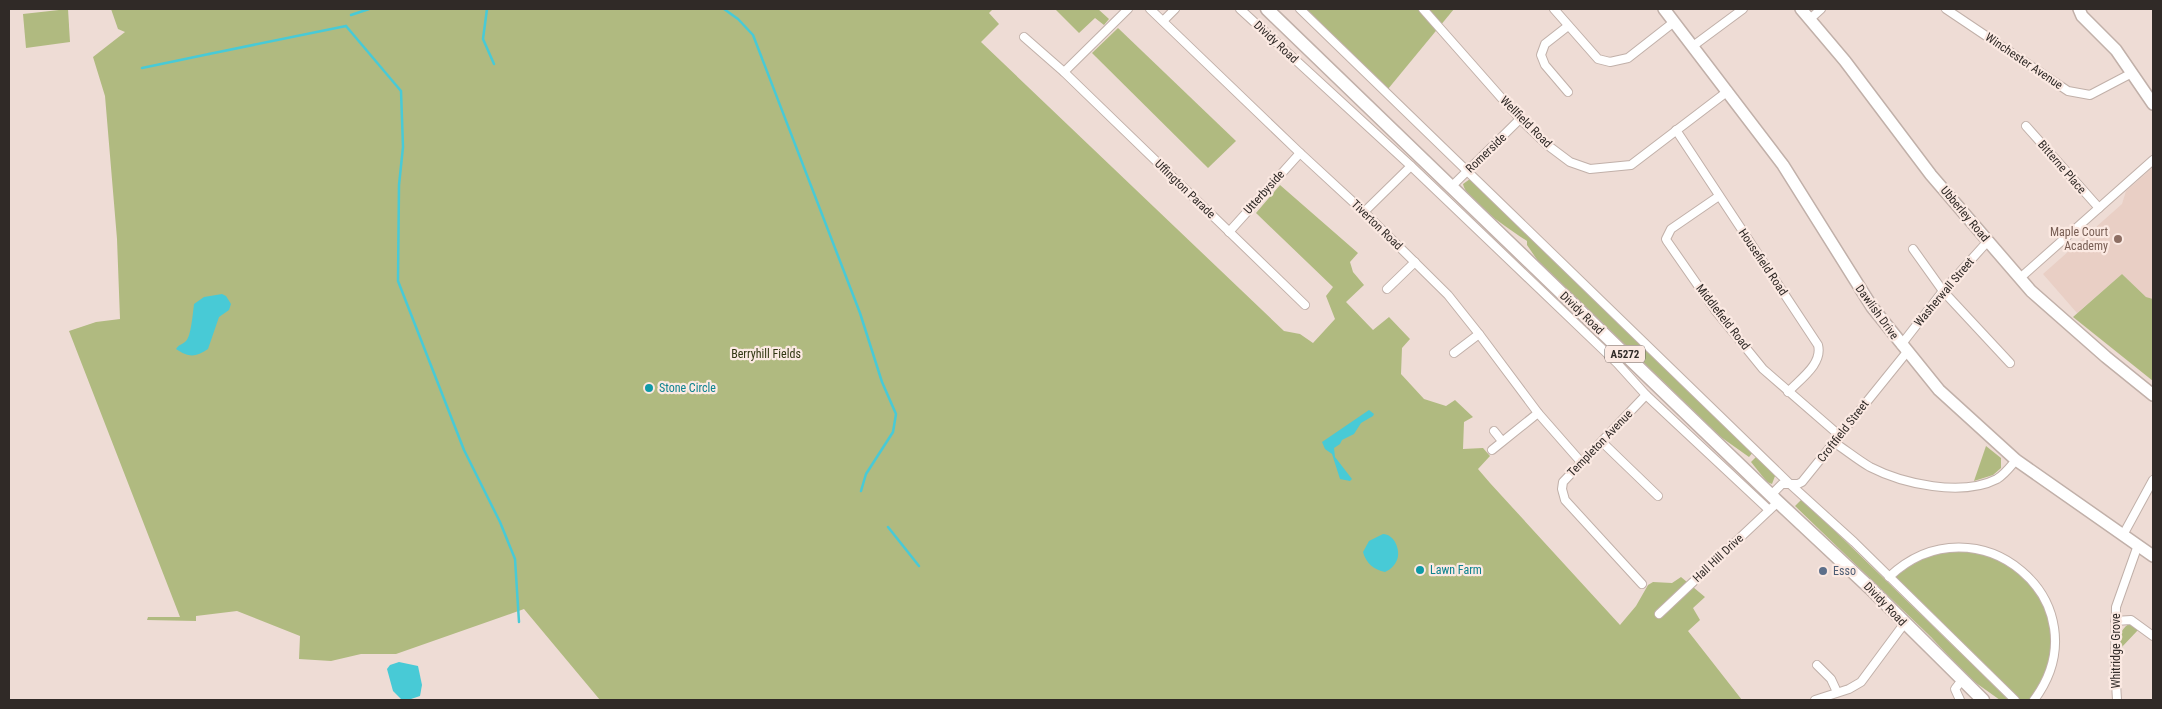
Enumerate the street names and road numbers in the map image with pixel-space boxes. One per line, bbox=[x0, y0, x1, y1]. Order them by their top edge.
street label: Dividy Road bbox=[1251, 18, 1301, 66]
street label: Winchester Avenue bbox=[1983, 30, 2066, 92]
street label: Wellfield Road bbox=[1497, 93, 1555, 151]
street label: Romerside bbox=[1463, 130, 1509, 176]
street label: Bitterne Place bbox=[2035, 137, 2089, 197]
street label: Uffington Parade bbox=[1152, 157, 1218, 222]
street label: Utterbyside bbox=[1241, 167, 1287, 217]
street label: Ubberley Road bbox=[1938, 183, 1992, 245]
street label: Tiverton Road bbox=[1348, 197, 1406, 253]
street label: Housefield Road bbox=[1736, 226, 1790, 298]
street label: Washerwall Street bbox=[1911, 254, 1977, 329]
street label: Middlefield Road bbox=[1693, 281, 1753, 353]
street label: Dawlish Drive bbox=[1853, 282, 1902, 342]
street label: Dividy Road bbox=[1557, 289, 1607, 337]
road number: A5272 bbox=[1605, 346, 1645, 362]
street label: Croftfield Street bbox=[1814, 397, 1872, 465]
street label: Templeton Avenue bbox=[1565, 407, 1636, 479]
street label: Hall Hill Drive bbox=[1690, 531, 1746, 585]
street label: Dividy Road bbox=[1861, 579, 1909, 629]
street label: Whitridge Grove bbox=[2109, 613, 2123, 689]

